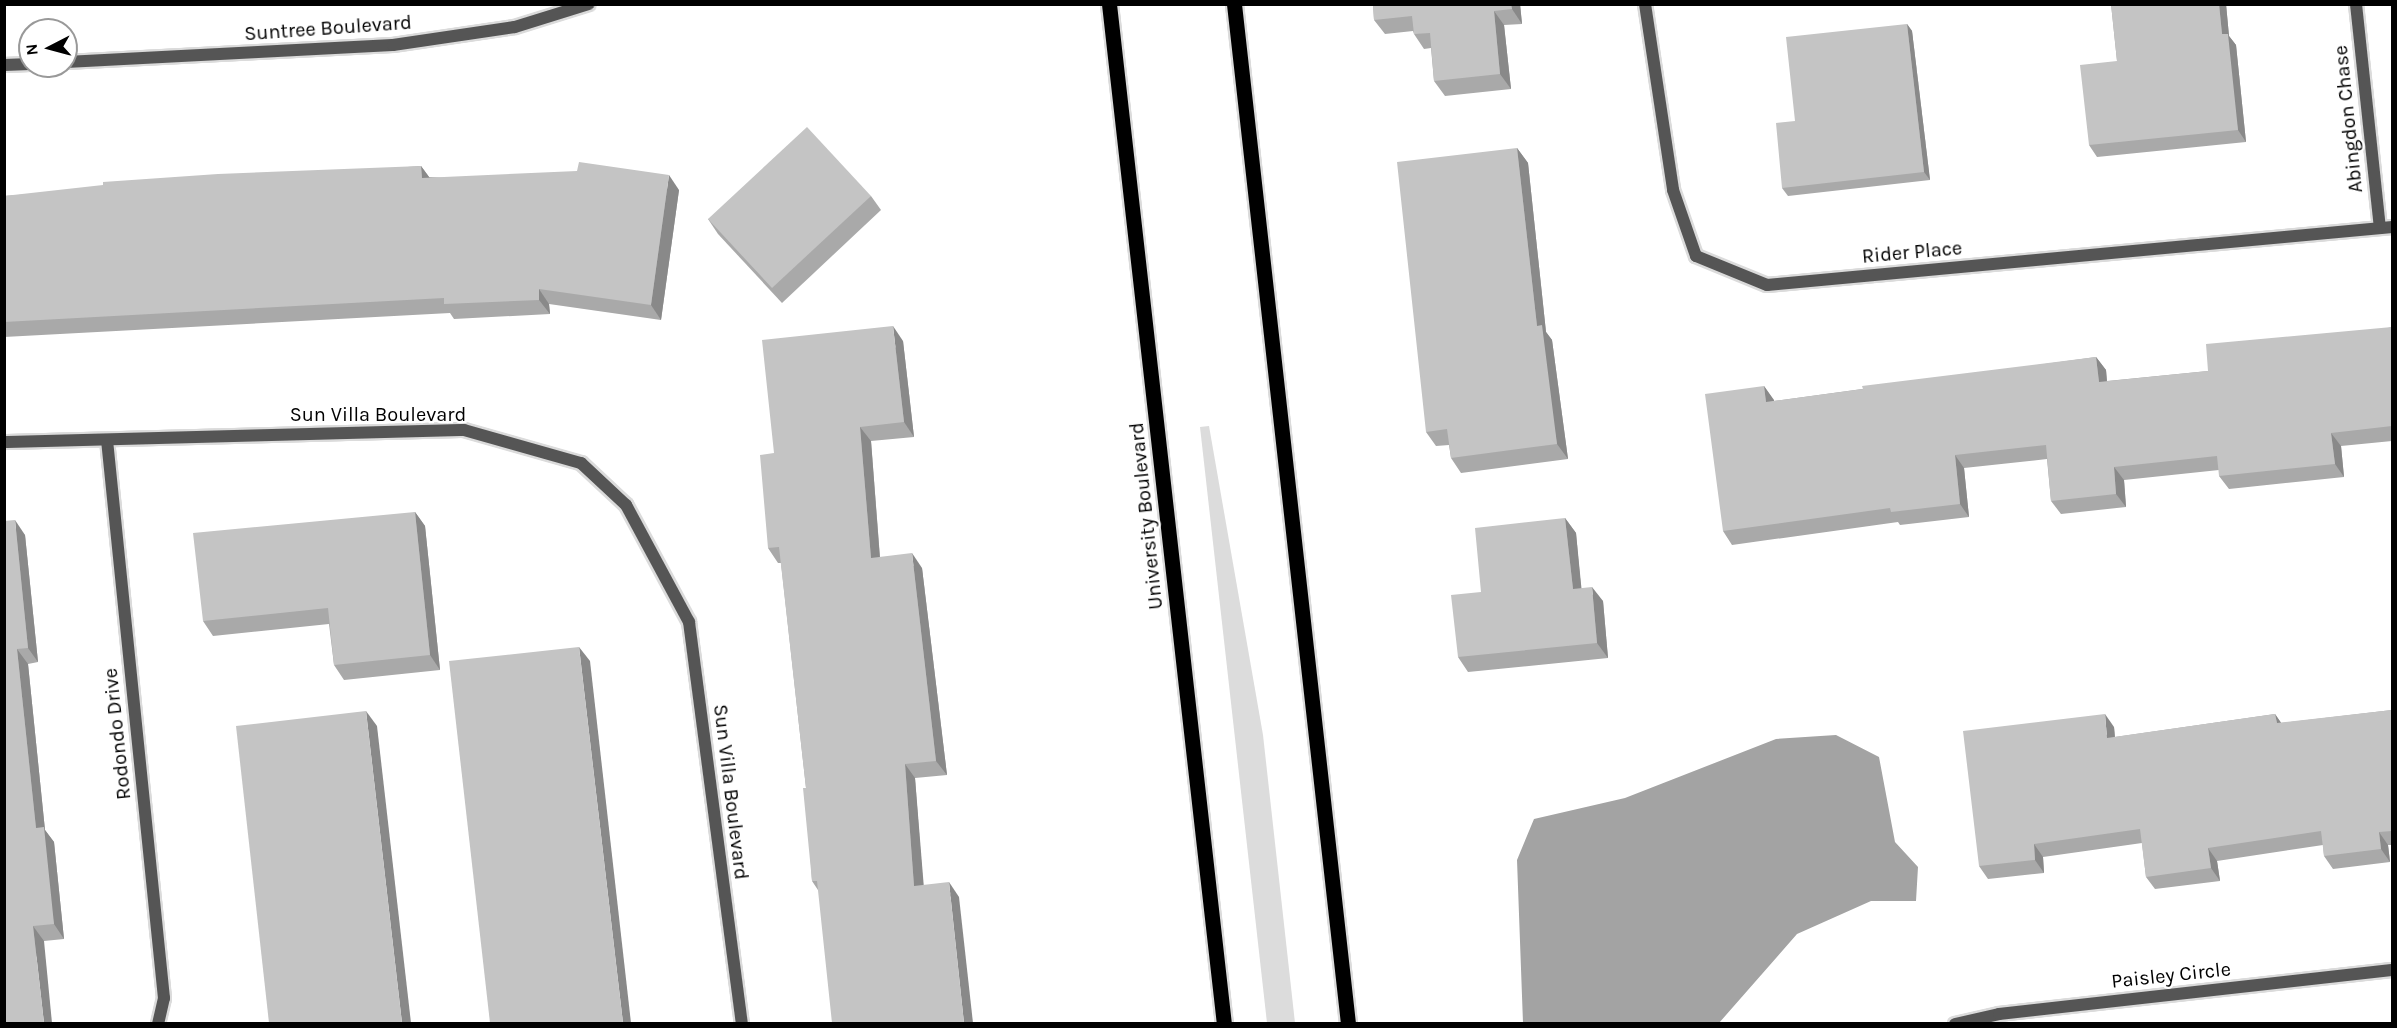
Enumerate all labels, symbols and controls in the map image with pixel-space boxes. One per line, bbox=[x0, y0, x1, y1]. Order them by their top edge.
street label: Suntree Boulevard bbox=[243, 10, 413, 46]
north arrow bbox=[18, 18, 78, 78]
text: N bbox=[22, 43, 42, 56]
street label: Abingdon Chase bbox=[2328, 44, 2368, 194]
street label: Rider Place bbox=[1861, 236, 1963, 268]
street label: Sun Villa Boulevard bbox=[290, 402, 466, 426]
street label: University Boulevard bbox=[1124, 421, 1168, 611]
street label: Rodondo Drive bbox=[98, 667, 136, 801]
street label: Sun Villa Boulevard bbox=[708, 703, 754, 881]
street label: Paisley Circle bbox=[2110, 957, 2232, 993]

